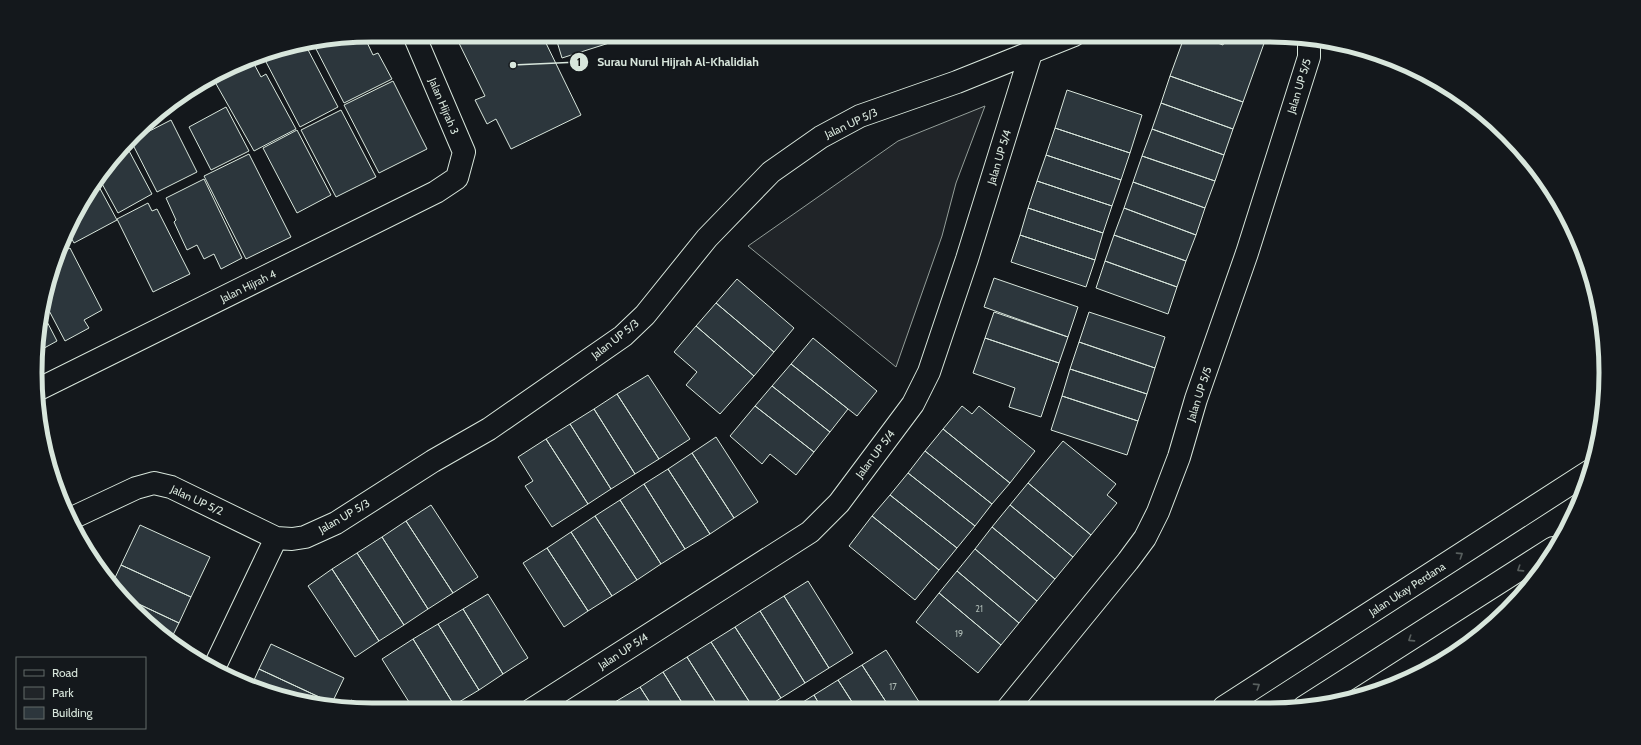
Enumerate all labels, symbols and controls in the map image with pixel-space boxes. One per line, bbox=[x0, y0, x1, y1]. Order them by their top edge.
callout: Surau Nurul Hijrah Al-Khalidiah bbox=[569, 50, 767, 74]
text: 1 bbox=[577, 54, 581, 69]
text: Surau Nurul Hijrah Al-Khalidiah bbox=[597, 54, 759, 69]
street label: Jalan UP 5/5 bbox=[1284, 57, 1314, 116]
street label: Jalan Hijrah 3 bbox=[425, 75, 462, 136]
street label: Jalan UP 5/3 bbox=[821, 105, 880, 142]
street label: Jalan UP 5/4 bbox=[984, 127, 1014, 187]
street label: Jalan Hijrah 4 bbox=[217, 266, 279, 306]
street label: Jalan UP 5/3 bbox=[588, 316, 642, 363]
street label: Jalan UP 5/5 bbox=[1183, 365, 1214, 424]
street label: Jalan UP 5/4 bbox=[852, 427, 898, 482]
street label: Jalan UP 5/2 bbox=[168, 481, 226, 518]
street label: Jalan UP 5/3 bbox=[315, 496, 372, 537]
one-way arrow bbox=[1456, 552, 1463, 559]
street label: Jalan Ukay Perdana bbox=[1365, 559, 1448, 619]
one-way arrow bbox=[1518, 565, 1525, 572]
house number: 21 bbox=[975, 603, 983, 614]
house number: 19 bbox=[955, 628, 963, 639]
street label: Jalan UP 5/4 bbox=[595, 629, 651, 673]
one-way arrow bbox=[1408, 635, 1415, 642]
legend bbox=[16, 657, 146, 729]
text: Road bbox=[52, 665, 78, 680]
house number: 17 bbox=[889, 681, 897, 692]
one-way arrow bbox=[1253, 683, 1260, 691]
text: Park bbox=[52, 685, 74, 700]
text: Building bbox=[52, 705, 94, 720]

